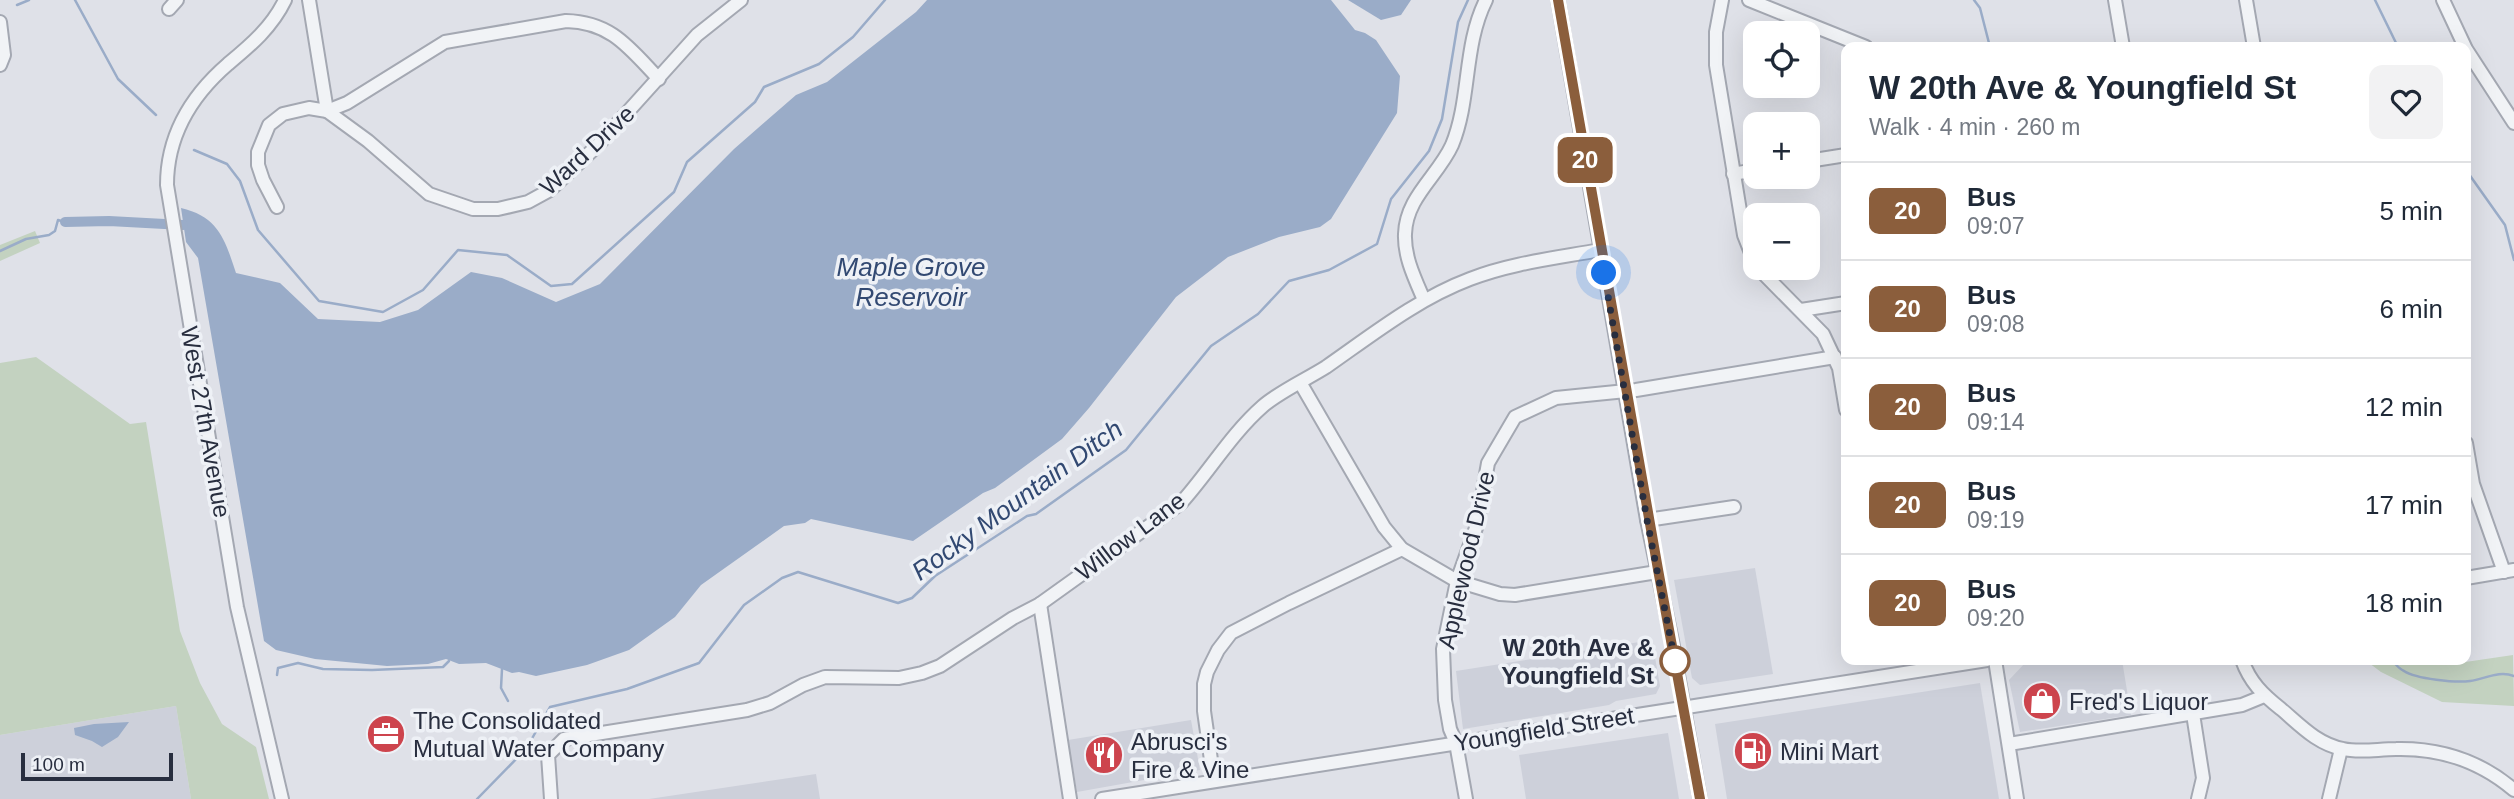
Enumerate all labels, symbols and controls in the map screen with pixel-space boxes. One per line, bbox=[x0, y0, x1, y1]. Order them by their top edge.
map controls bbox=[1743, 21, 1820, 280]
button: locate bbox=[1743, 21, 1820, 98]
button: heart bbox=[2369, 65, 2443, 139]
text: W 20th Ave & Youngfield St bbox=[1869, 69, 2296, 106]
street label: Ward Drive bbox=[534, 100, 640, 200]
button: + bbox=[1743, 112, 1820, 189]
text: Walk · 4 min · 260 m bbox=[1869, 114, 2080, 140]
line badge: 20 bbox=[1554, 137, 1616, 183]
text: 20 bbox=[1572, 146, 1598, 173]
text: Bus bbox=[1967, 182, 2016, 212]
text: 5 min bbox=[2379, 196, 2443, 226]
text: 20 bbox=[1894, 197, 1921, 224]
button: − bbox=[1743, 203, 1820, 280]
text: 09:07 bbox=[1967, 213, 2025, 239]
water label: Maple Grove Reservoir bbox=[837, 252, 985, 312]
your location bbox=[1586, 255, 1621, 290]
text: Bus bbox=[1967, 280, 2016, 310]
text: 6 min bbox=[2379, 294, 2443, 324]
text: 20 bbox=[1894, 295, 1921, 322]
text: 09:08 bbox=[1967, 311, 2025, 337]
street label: West 27th Avenue bbox=[176, 324, 236, 520]
text: Bus bbox=[1967, 378, 2016, 408]
text: 12 min bbox=[2365, 392, 2443, 422]
text: 20 bbox=[1894, 393, 1921, 420]
text: 09:14 bbox=[1967, 409, 2025, 435]
water label: Rocky Mountain Ditch bbox=[906, 414, 1128, 586]
street label: Applewood Drive bbox=[1432, 469, 1500, 651]
text: Bus bbox=[1967, 476, 2016, 506]
street label: Willow Lane bbox=[1070, 486, 1190, 586]
text: 17 min bbox=[2365, 490, 2443, 520]
text: 20 bbox=[1894, 491, 1921, 518]
text: 09:19 bbox=[1967, 507, 2025, 533]
text: Bus bbox=[1967, 574, 2016, 604]
text: 18 min bbox=[2365, 588, 2443, 618]
text: 20 bbox=[1894, 589, 1921, 616]
text: 09:20 bbox=[1967, 605, 2025, 631]
place label: W 20th Ave & Youngfield St bbox=[1501, 634, 1654, 689]
marker: W 20th Ave & Youngfield St bbox=[1660, 646, 1690, 676]
shop icon: Fred's Liquor bbox=[2021, 680, 2063, 722]
place label: Fred's Liquor bbox=[2069, 688, 2208, 715]
street label: Youngfield Street bbox=[1452, 701, 1636, 757]
place label: The Consolidated Mutual Water Company bbox=[413, 707, 664, 762]
office icon: The Consolidated Mutual Water Company bbox=[365, 713, 407, 755]
place label: Abrusci's Fire & Vine bbox=[1131, 728, 1249, 783]
fuel station icon: Mini Mart bbox=[1732, 730, 1774, 772]
restaurant icon: Abrusci's Fire & Vine bbox=[1083, 734, 1125, 776]
place label: Mini Mart bbox=[1780, 738, 1879, 765]
scale bar bbox=[21, 750, 173, 782]
text: 100 m bbox=[32, 754, 85, 775]

